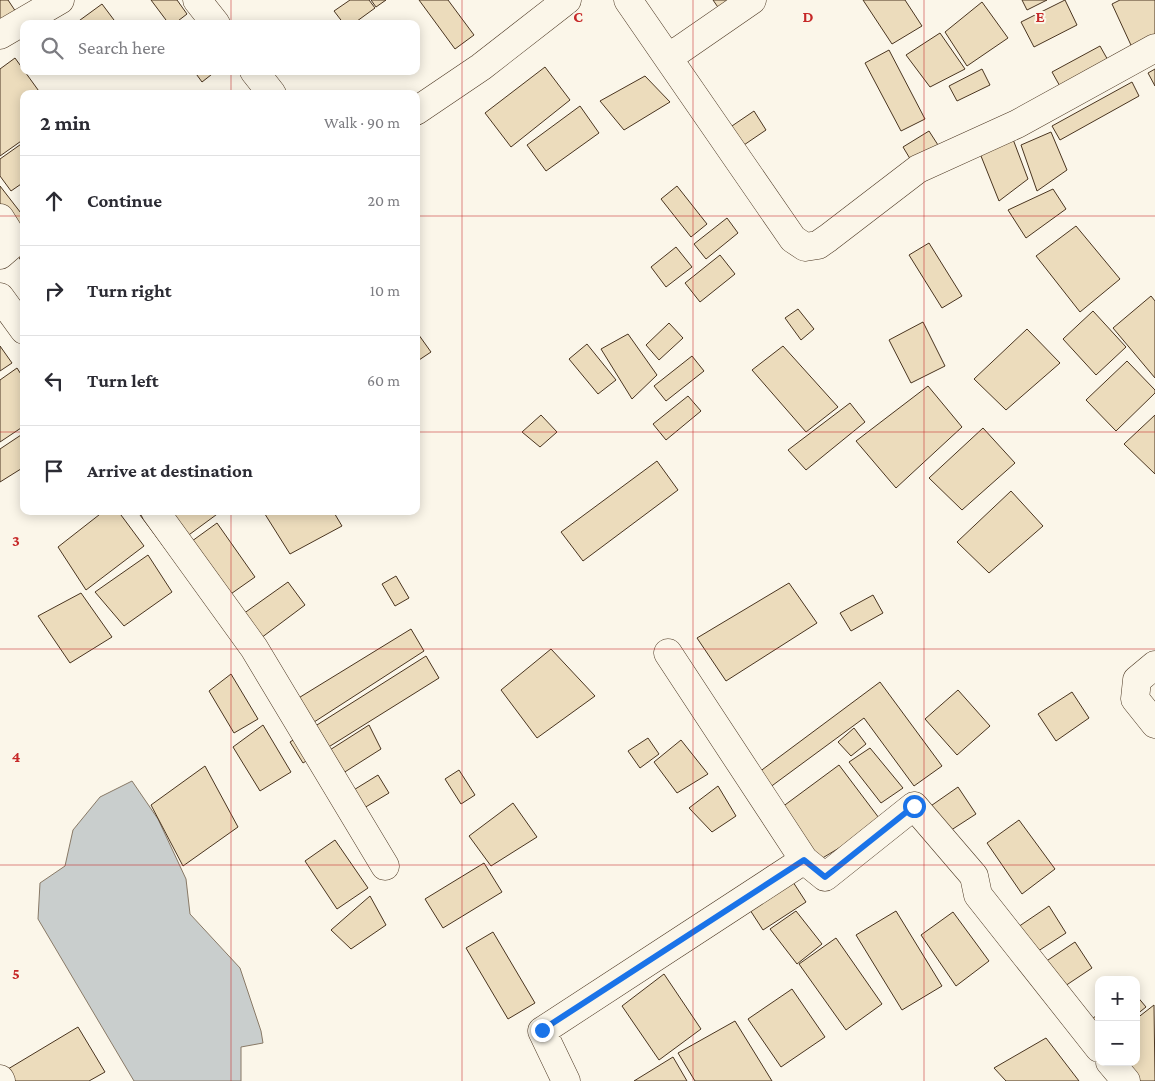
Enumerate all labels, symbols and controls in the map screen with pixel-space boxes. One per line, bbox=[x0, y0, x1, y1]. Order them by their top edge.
text: C bbox=[573, 8, 583, 25]
text: D bbox=[802, 8, 814, 25]
text: E bbox=[1035, 8, 1045, 25]
search box bbox=[20, 20, 420, 75]
icon: search bbox=[38, 34, 66, 62]
text: Search here bbox=[78, 37, 165, 58]
text: 2 min bbox=[40, 111, 91, 135]
text: Walk · 90 m bbox=[324, 114, 400, 131]
icon: ahead bbox=[40, 187, 68, 215]
text: Continue bbox=[87, 190, 162, 211]
text: 20 m bbox=[367, 192, 400, 209]
icon: right bbox=[40, 277, 68, 305]
text: Turn right bbox=[87, 280, 172, 301]
text: 10 m bbox=[370, 282, 400, 299]
icon: left bbox=[40, 367, 68, 395]
text: Turn left bbox=[87, 370, 159, 391]
text: 60 m bbox=[367, 372, 400, 389]
icon: arrive bbox=[40, 457, 68, 485]
text: Arrive at destination bbox=[87, 460, 253, 481]
text: 3 bbox=[12, 532, 20, 549]
text: 4 bbox=[12, 748, 21, 765]
route start bbox=[903, 795, 926, 818]
text: 5 bbox=[12, 965, 20, 982]
map controls bbox=[1095, 976, 1140, 1066]
button: + bbox=[1095, 976, 1140, 1021]
route end bbox=[531, 1019, 554, 1042]
button: − bbox=[1095, 1021, 1140, 1066]

